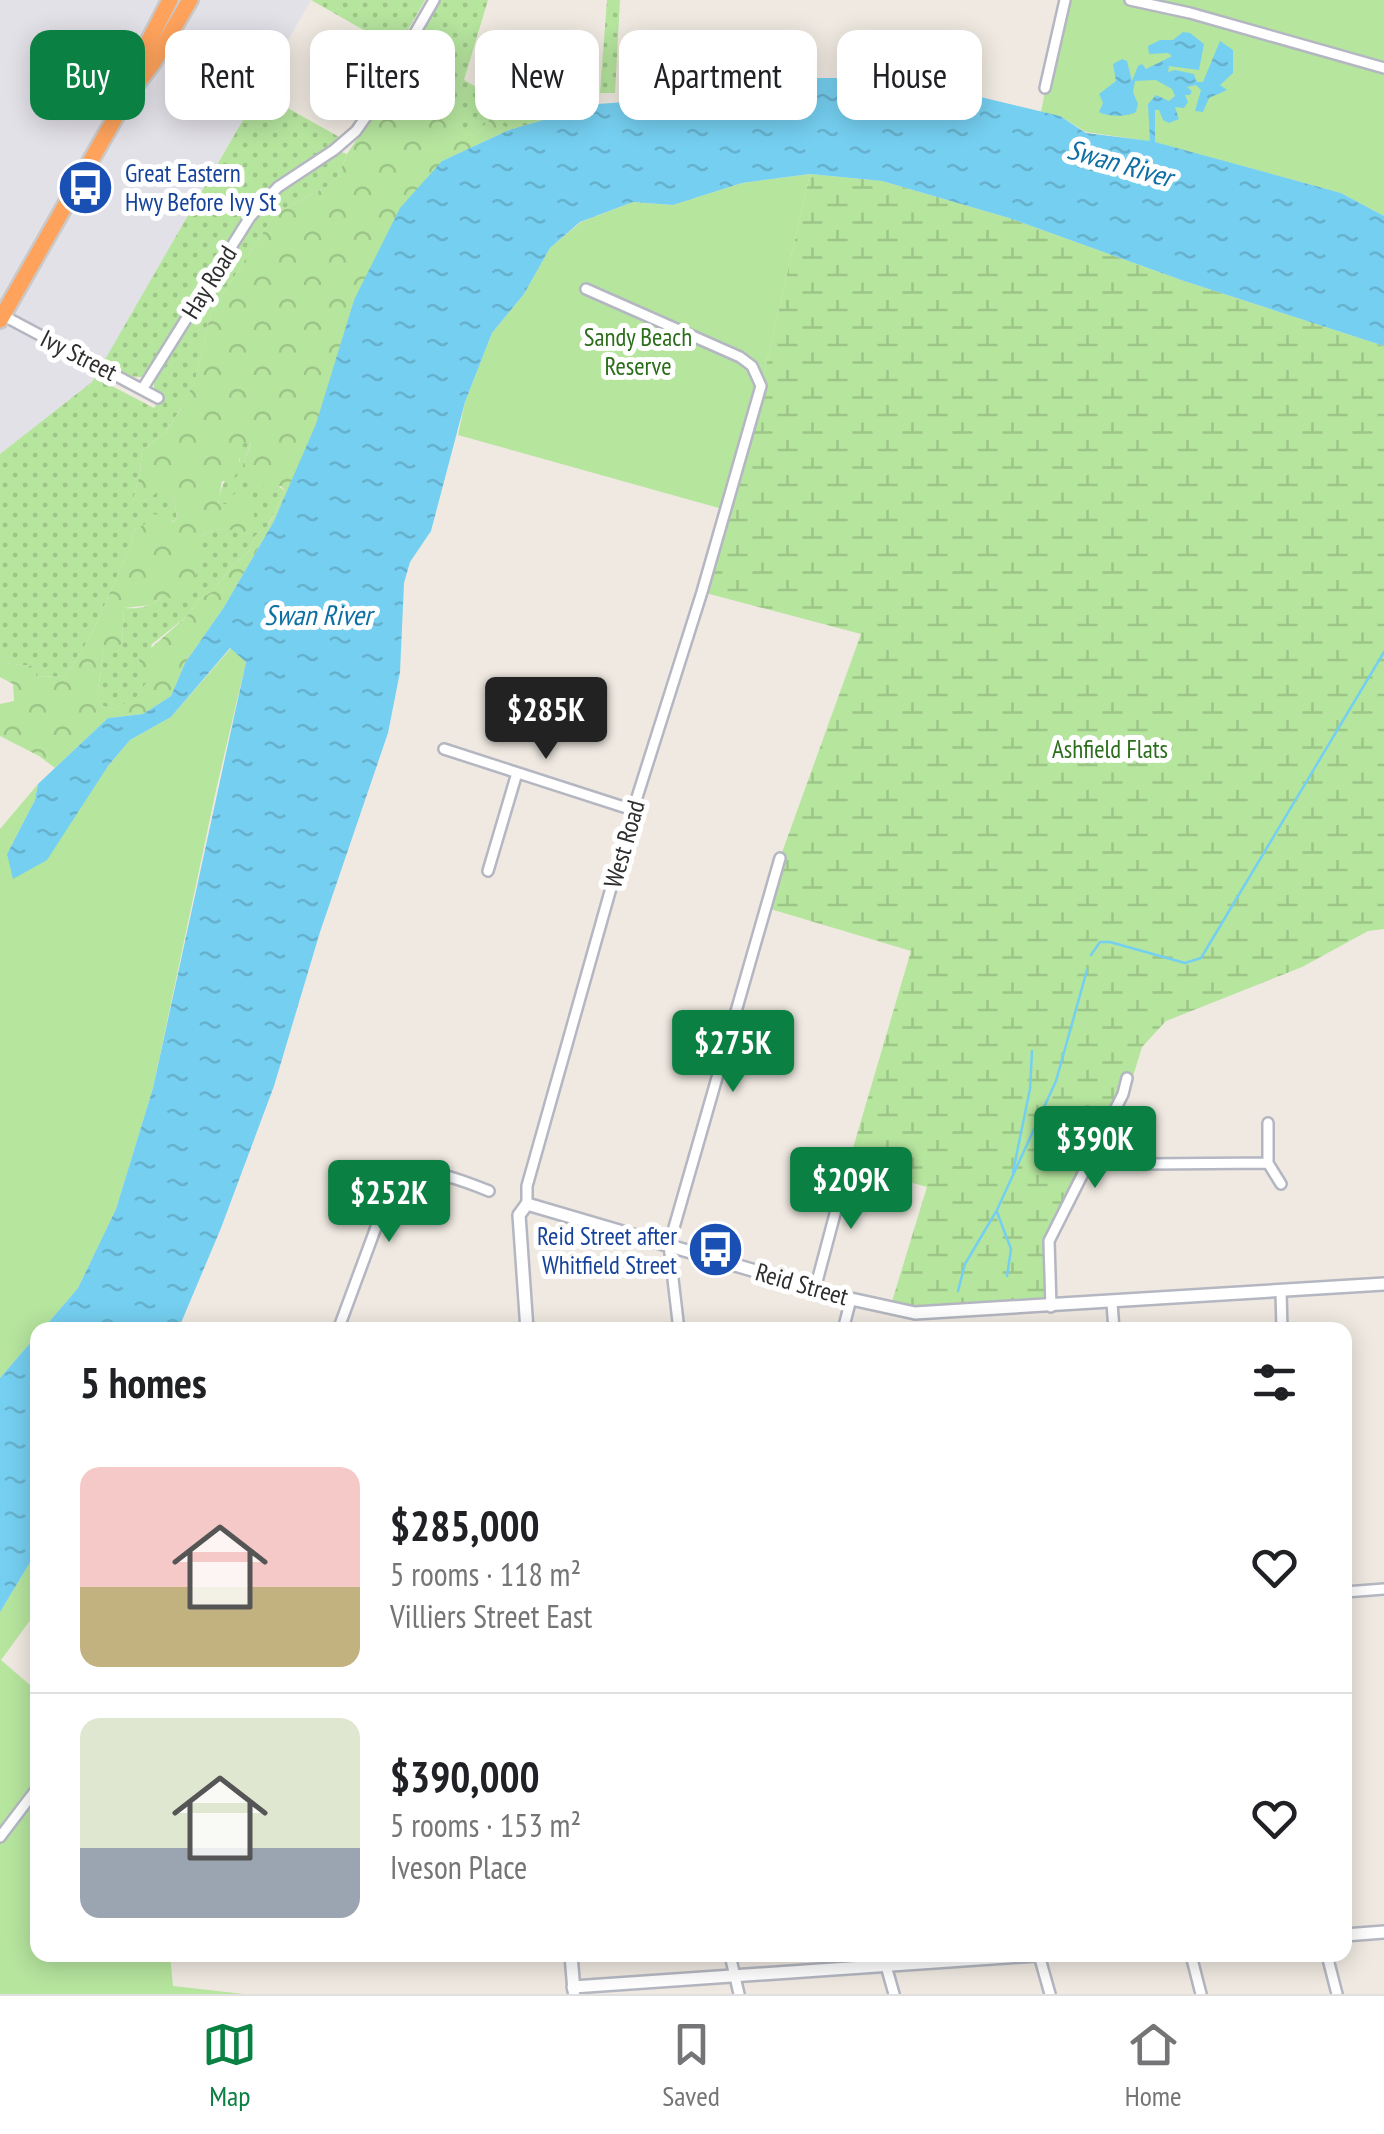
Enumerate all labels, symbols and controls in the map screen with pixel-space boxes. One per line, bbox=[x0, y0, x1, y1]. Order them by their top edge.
chip: Buy bbox=[30, 30, 145, 120]
chip: Rent bbox=[165, 30, 290, 120]
chip: Filters bbox=[310, 30, 455, 120]
chip: New bbox=[475, 30, 599, 120]
chip: Apartment bbox=[619, 30, 817, 120]
chip: House bbox=[837, 30, 982, 120]
water label: Swan River bbox=[1063, 130, 1181, 196]
bus stop icon: Great Eastern Hwy Before Ivy St bbox=[56, 157, 116, 217]
place label: Great Eastern Hwy Before Ivy St bbox=[125, 157, 276, 218]
street label: Hay Road bbox=[174, 240, 244, 324]
park label: Sandy Beach Reserve bbox=[584, 321, 692, 382]
street label: Ivy Street bbox=[35, 322, 123, 388]
water label: Swan River bbox=[264, 596, 376, 633]
pin: $285K bbox=[476, 677, 616, 762]
text: $285K bbox=[507, 688, 585, 730]
park label: Ashfield Flats bbox=[1052, 733, 1168, 765]
street label: West Road bbox=[596, 797, 652, 891]
pin: $275K bbox=[663, 1010, 803, 1095]
text: $275K bbox=[694, 1021, 772, 1063]
pin: $390K bbox=[1025, 1106, 1165, 1191]
text: $390K bbox=[1056, 1117, 1134, 1159]
pin: $209K bbox=[781, 1147, 921, 1232]
text: $209K bbox=[812, 1158, 890, 1200]
pin: $252K bbox=[319, 1160, 459, 1245]
text: $252K bbox=[350, 1171, 428, 1213]
place label: Reid Street after Whitfield Street bbox=[537, 1220, 677, 1281]
bus stop icon: Reid Street after Whitfield Street bbox=[686, 1220, 746, 1280]
street label: Reid Street bbox=[752, 1256, 852, 1312]
text: 5 homes bbox=[80, 1355, 207, 1410]
icon: filters bbox=[1247, 1355, 1302, 1410]
text: $285,000 bbox=[390, 1498, 540, 1553]
icon: home bbox=[160, 1507, 280, 1627]
icon: heart bbox=[1247, 1540, 1302, 1595]
text: 5 rooms · 118 m² bbox=[390, 1553, 581, 1595]
text: Villiers Street East bbox=[390, 1595, 592, 1637]
text: $390,000 bbox=[390, 1749, 540, 1804]
icon: home bbox=[160, 1758, 280, 1878]
icon: heart bbox=[1247, 1791, 1302, 1846]
text: 5 rooms · 153 m² bbox=[390, 1804, 581, 1846]
text: Iveson Place bbox=[390, 1846, 527, 1888]
tab: Map bbox=[202, 2017, 257, 2114]
tab: Saved bbox=[662, 2017, 720, 2114]
tab: Home bbox=[1125, 2017, 1182, 2114]

